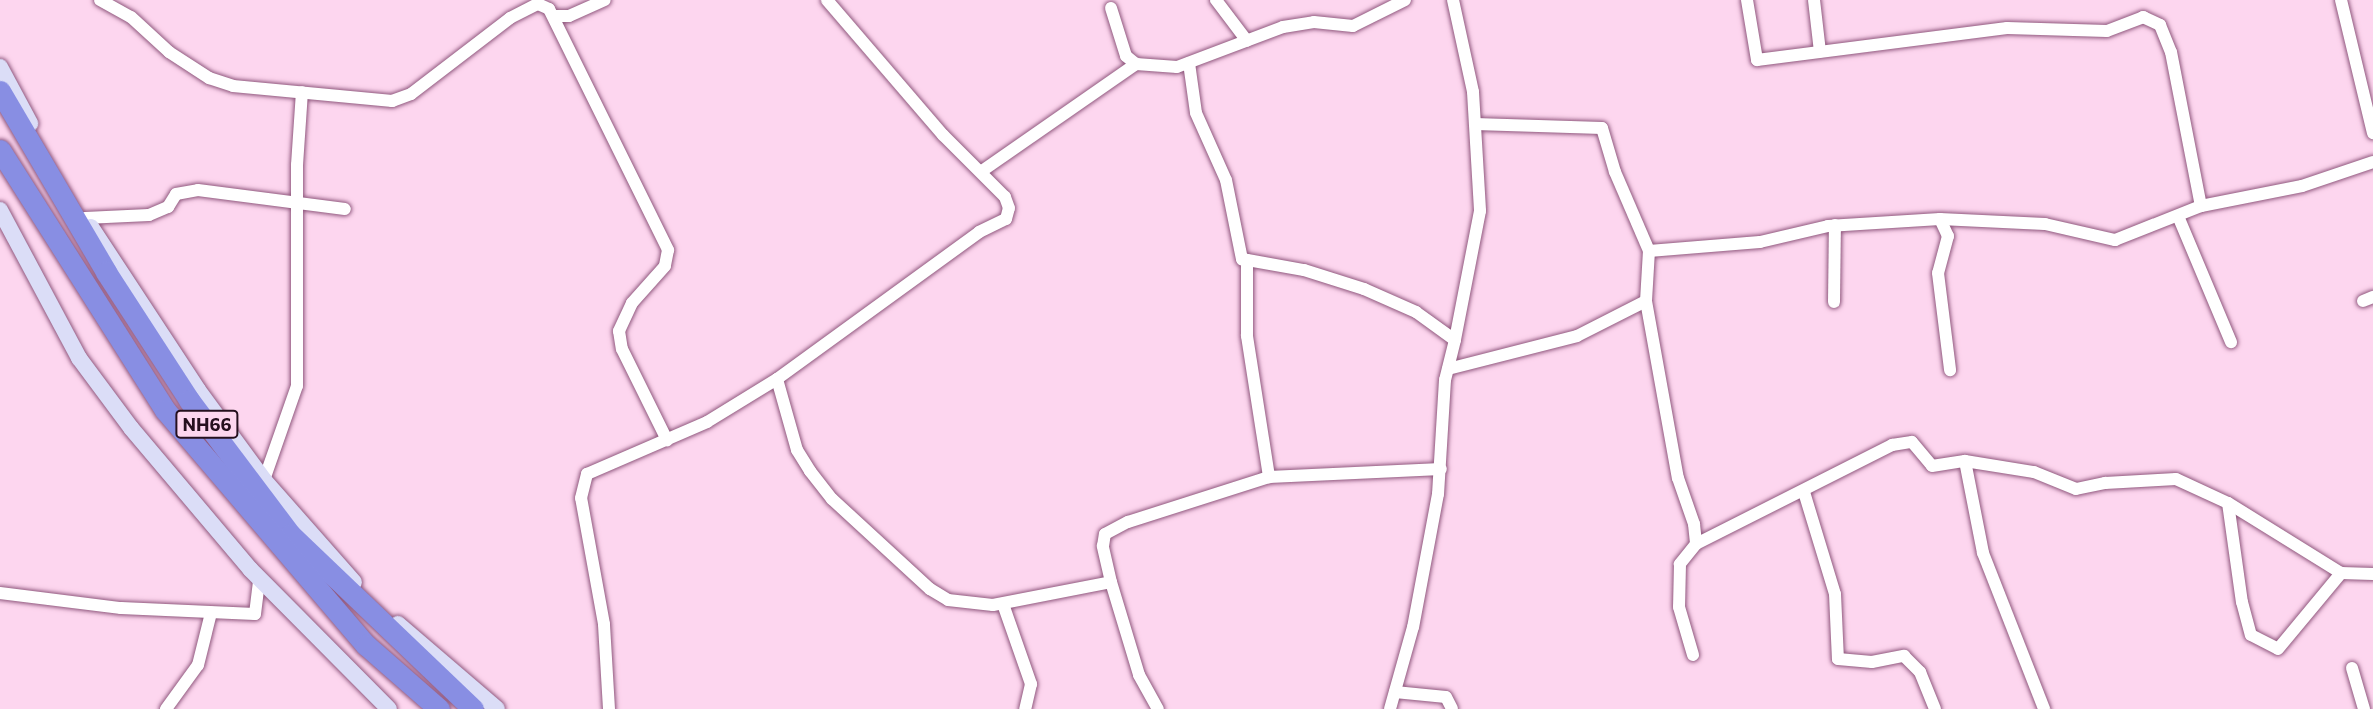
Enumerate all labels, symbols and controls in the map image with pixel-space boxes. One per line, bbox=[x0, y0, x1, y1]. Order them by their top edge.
road number: NH66 bbox=[174, 410, 240, 438]

